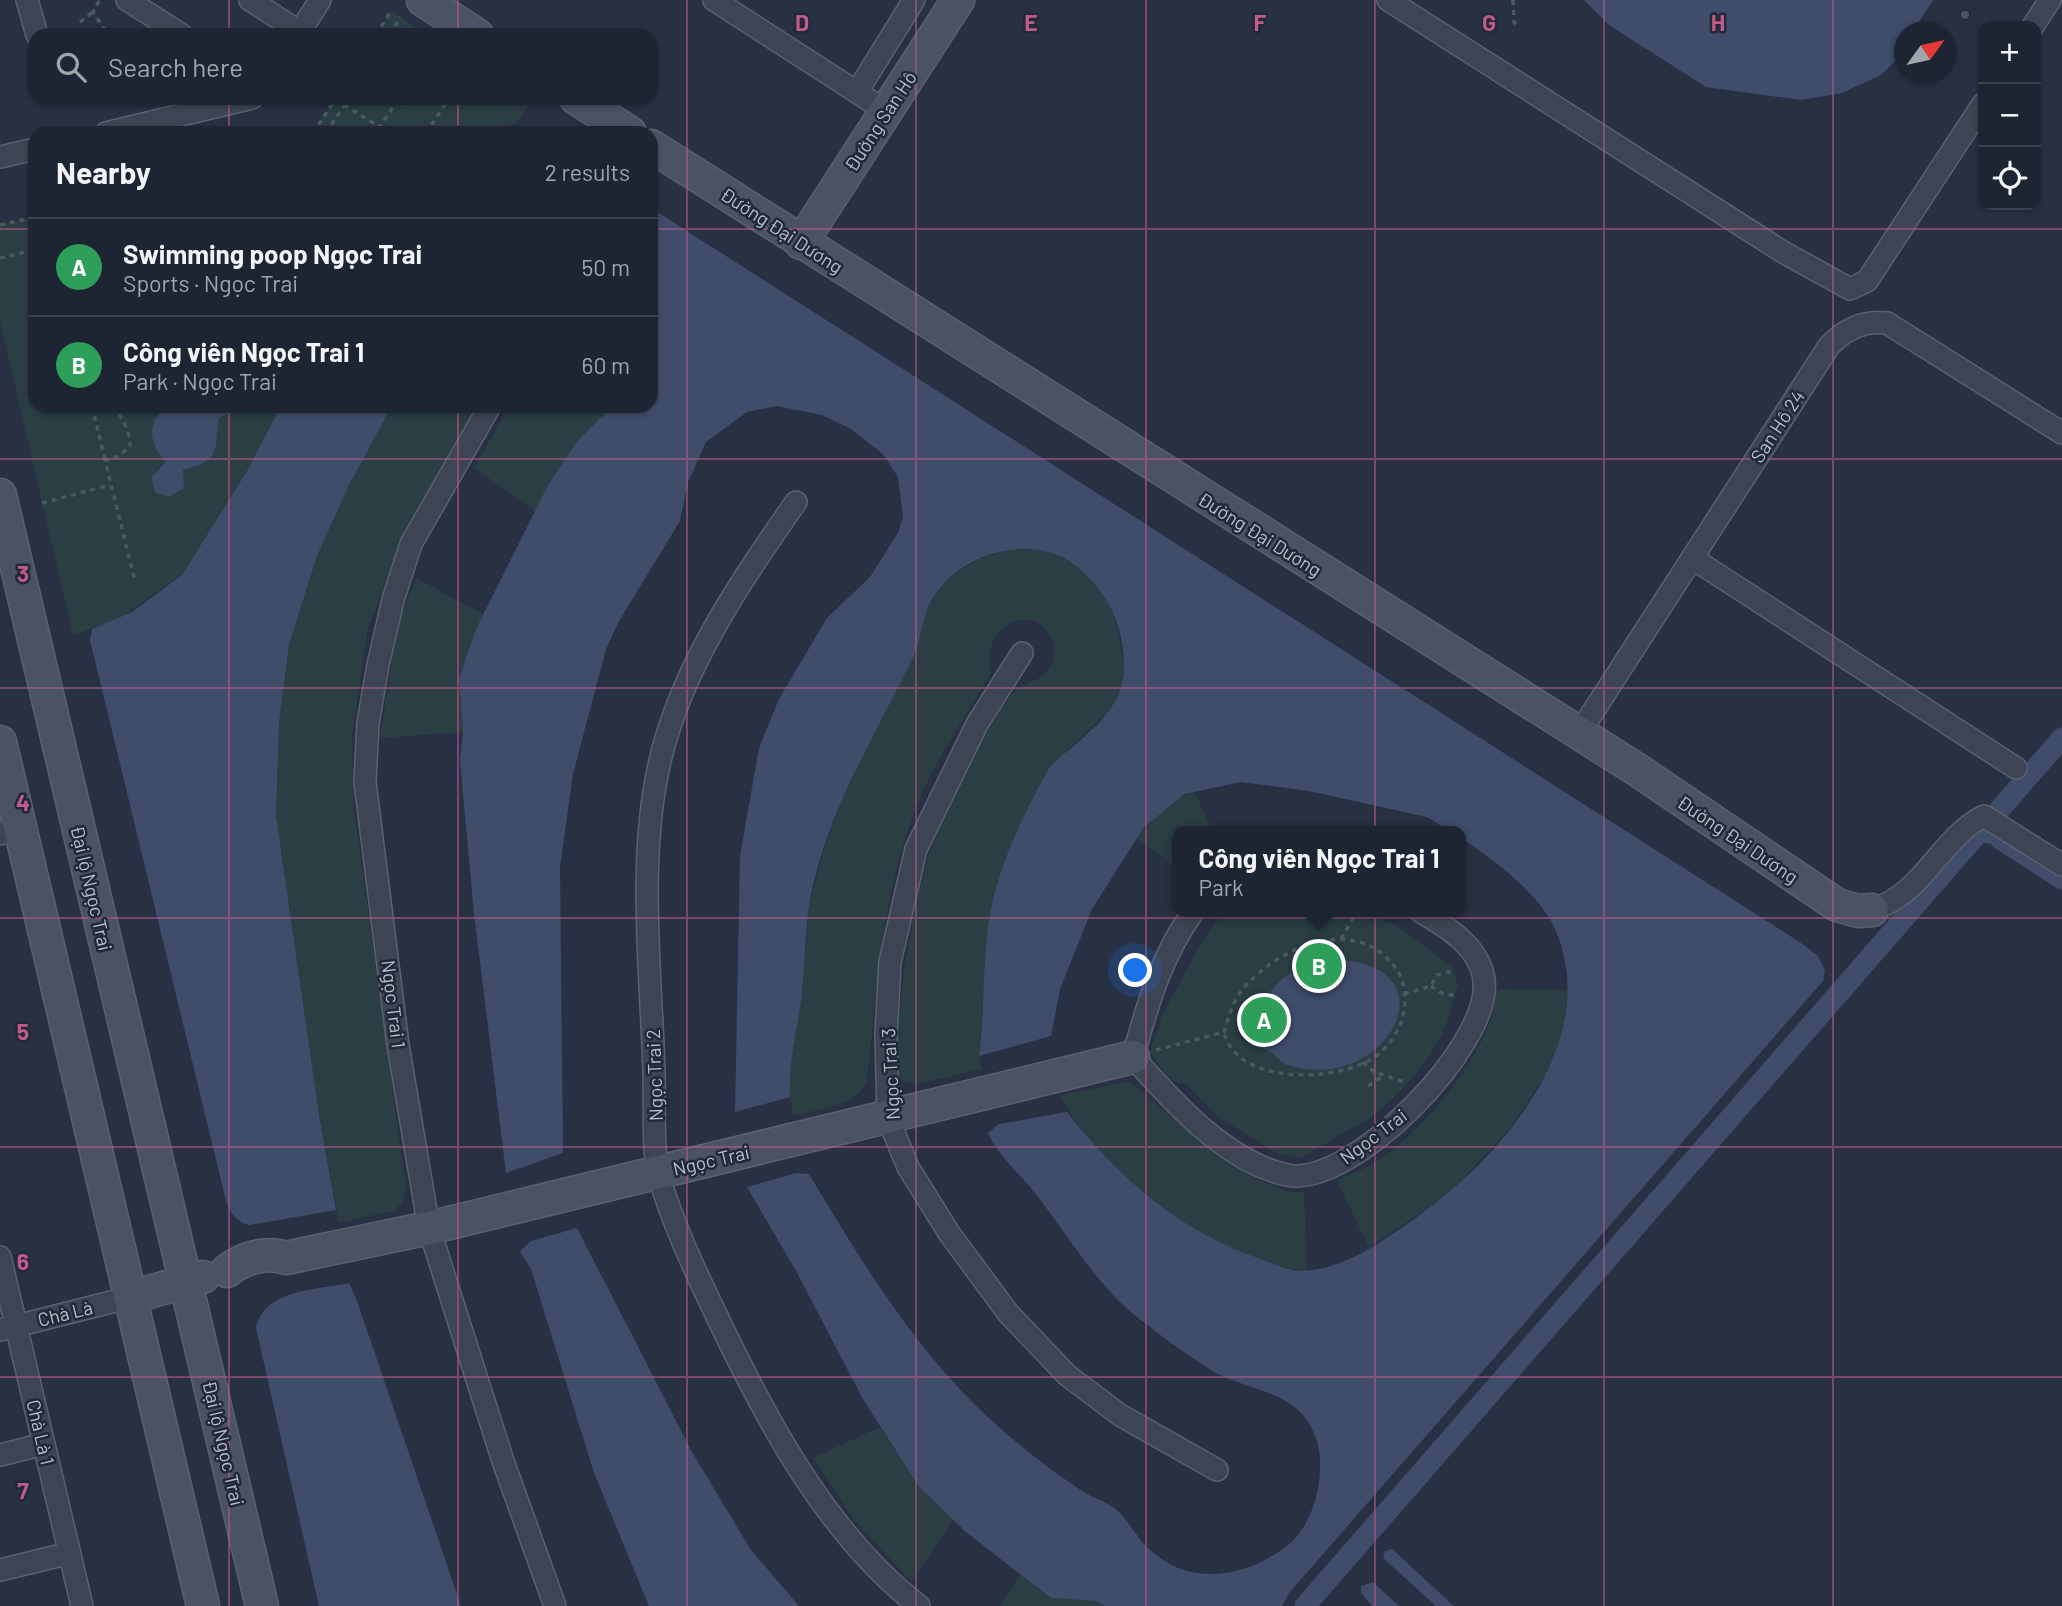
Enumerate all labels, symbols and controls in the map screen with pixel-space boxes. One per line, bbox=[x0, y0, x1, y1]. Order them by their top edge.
text: D bbox=[795, 8, 809, 36]
text: E bbox=[1024, 8, 1038, 36]
text: F bbox=[1254, 8, 1267, 36]
text: G bbox=[1482, 8, 1496, 36]
text: H bbox=[1711, 8, 1725, 36]
north arrow bbox=[1894, 21, 1957, 84]
map controls bbox=[1978, 21, 2041, 210]
button: + bbox=[1978, 21, 2041, 84]
search box bbox=[28, 28, 658, 105]
icon: search bbox=[52, 48, 90, 86]
text: Search here bbox=[108, 51, 243, 82]
street label: Đường San Hô bbox=[839, 67, 921, 175]
button: − bbox=[1978, 84, 2041, 147]
button: locate bbox=[1978, 147, 2041, 210]
text: Nearby bbox=[56, 154, 151, 190]
text: 2 results bbox=[545, 158, 630, 186]
street label: Đường Đại Dương bbox=[717, 182, 847, 278]
text: Swimming poop Ngọc Trai bbox=[123, 238, 422, 269]
text: A bbox=[71, 253, 87, 281]
text: 50 m bbox=[582, 253, 630, 281]
text: Sports · Ngọc Trai bbox=[123, 269, 298, 297]
text: Công viên Ngọc Trai 1 bbox=[123, 336, 364, 367]
text: B bbox=[72, 351, 86, 379]
text: 60 m bbox=[582, 351, 630, 379]
text: Park · Ngọc Trai bbox=[123, 367, 277, 395]
street label: San Hô 24 bbox=[1745, 385, 1809, 467]
street label: Đường Đại Dương bbox=[1194, 487, 1326, 581]
text: 3 bbox=[17, 559, 29, 587]
text: 4 bbox=[16, 788, 30, 816]
street label: Đường Đại Dương bbox=[1673, 790, 1803, 888]
street label: Đại lộ Ngọc Trai bbox=[66, 823, 118, 953]
popup bbox=[1172, 826, 1466, 917]
text: Công viên Ngọc Trai 1 bbox=[1198, 842, 1440, 873]
text: Park bbox=[1198, 873, 1244, 901]
pin: B bbox=[1296, 940, 1342, 992]
your location bbox=[1118, 953, 1152, 987]
street label: Ngọc Trai 1 bbox=[377, 959, 411, 1049]
pin: A bbox=[1241, 994, 1287, 1046]
text: 5 bbox=[17, 1017, 29, 1045]
street label: Ngọc Trai 3 bbox=[876, 1028, 904, 1120]
street label: Ngọc Trai 2 bbox=[641, 1029, 667, 1121]
street label: Ngọc Trai bbox=[1335, 1103, 1411, 1169]
street label: Ngọc Trai bbox=[670, 1140, 752, 1180]
text: 6 bbox=[17, 1247, 29, 1275]
street label: Chà Là bbox=[35, 1295, 95, 1331]
street label: Đại lộ Ngọc Trai bbox=[198, 1378, 250, 1508]
street label: Chà Là 1 bbox=[22, 1397, 60, 1467]
text: 7 bbox=[17, 1476, 29, 1504]

